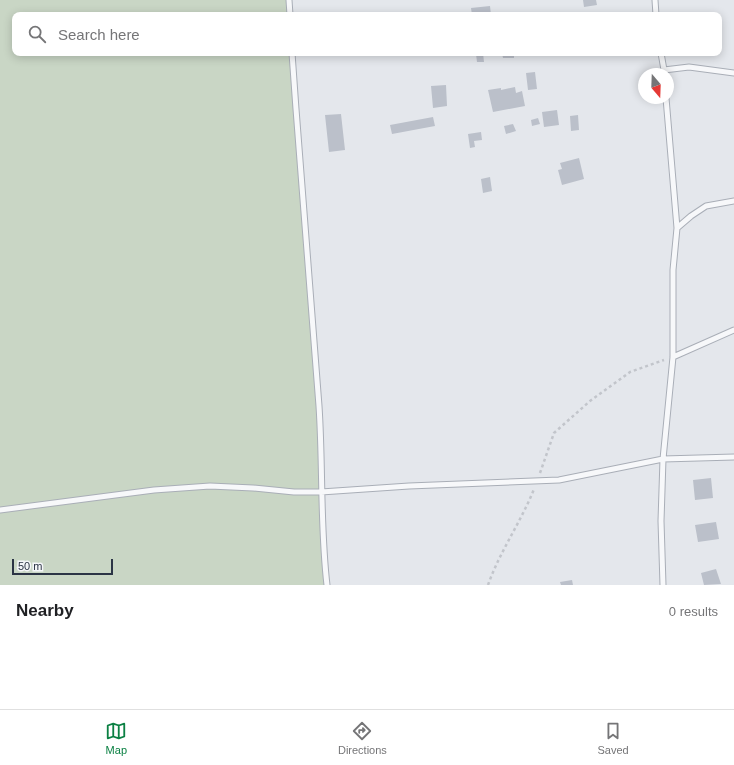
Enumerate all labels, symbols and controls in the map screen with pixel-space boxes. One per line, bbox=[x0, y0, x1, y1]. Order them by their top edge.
search box bbox=[12, 12, 722, 56]
icon: search bbox=[26, 23, 48, 45]
text: Search here bbox=[58, 26, 140, 43]
north arrow bbox=[638, 68, 674, 104]
scale bar bbox=[12, 557, 113, 576]
text: 50 m bbox=[18, 560, 42, 572]
text: Nearby bbox=[16, 601, 74, 620]
text: 0 results bbox=[669, 604, 718, 619]
tab: Map bbox=[105, 720, 127, 756]
tab: Directions bbox=[338, 720, 387, 756]
tab: Saved bbox=[597, 720, 629, 756]

